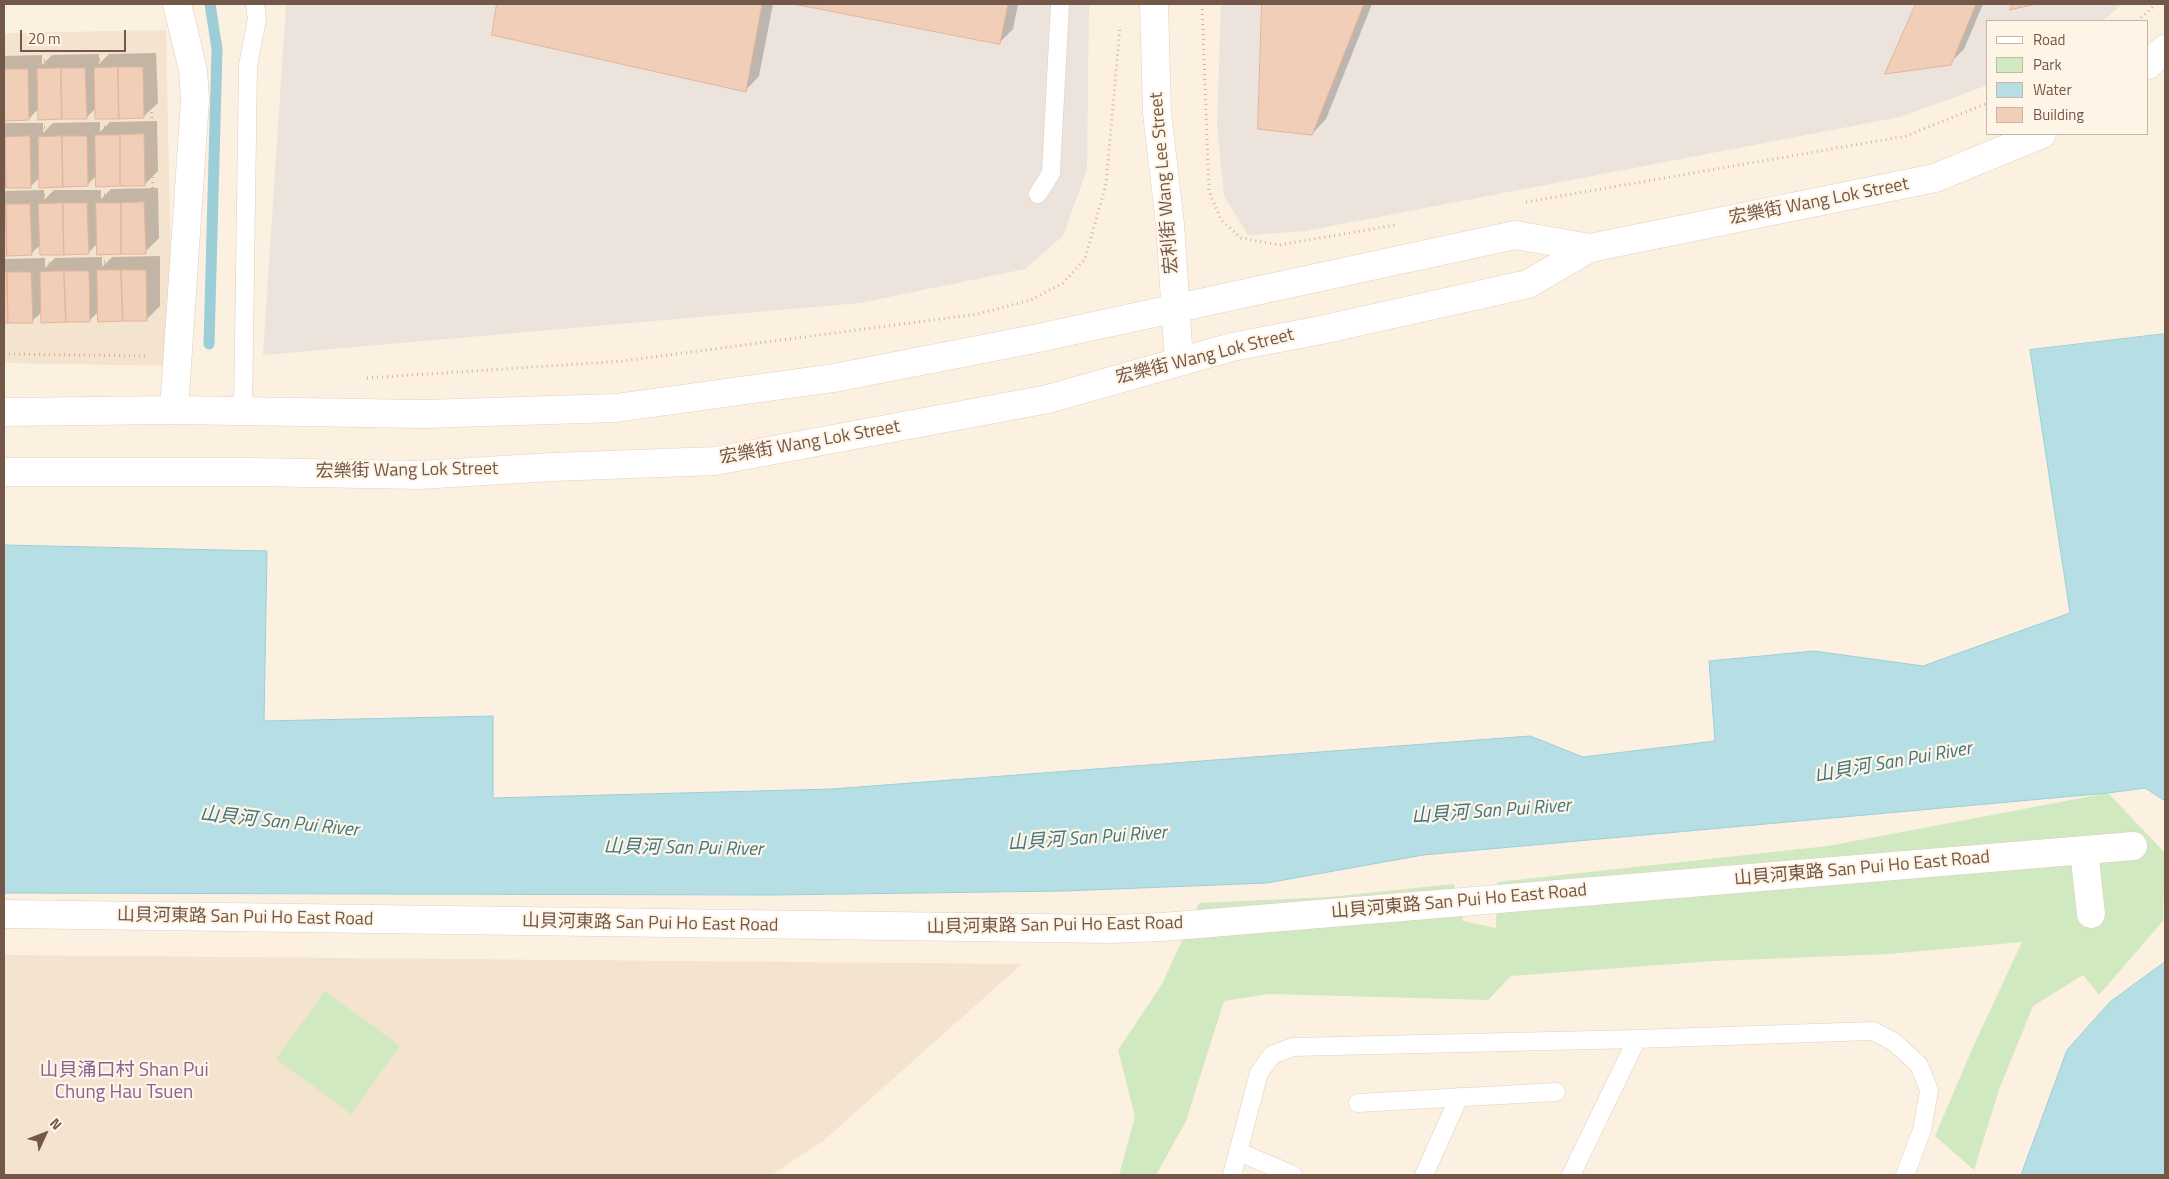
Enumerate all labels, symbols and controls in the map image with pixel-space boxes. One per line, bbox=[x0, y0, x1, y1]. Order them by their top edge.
scale bar bbox=[22, 20, 129, 52]
legend bbox=[1986, 20, 2149, 135]
text: 20 m bbox=[28, 27, 61, 50]
text: Road bbox=[2033, 28, 2065, 51]
text: Park bbox=[2033, 53, 2062, 76]
text: Water bbox=[2033, 78, 2072, 101]
street label: 宏利街 Wang Lee Street bbox=[1146, 91, 1184, 275]
text: Building bbox=[2033, 103, 2084, 126]
street label: 宏樂街 Wang Lok Street bbox=[1727, 174, 1911, 230]
street label: 宏樂街 Wang Lok Street bbox=[1114, 324, 1296, 390]
street label: 宏樂街 Wang Lok Street bbox=[718, 417, 902, 469]
street label: 宏樂街 Wang Lok Street bbox=[316, 459, 498, 483]
water label: 山貝河 San Pui River bbox=[1812, 738, 1974, 788]
water label: 山貝河 San Pui River bbox=[1411, 795, 1571, 829]
water label: 山貝河 San Pui River bbox=[198, 803, 360, 843]
water label: 山貝河 San Pui River bbox=[1007, 822, 1167, 856]
water label: 山貝河 San Pui River bbox=[603, 836, 763, 862]
street label: 山貝河東路 San Pui Ho East Road bbox=[1733, 847, 1991, 891]
street label: 山貝河東路 San Pui Ho East Road bbox=[1330, 880, 1588, 924]
street label: 山貝河東路 San Pui Ho East Road bbox=[117, 905, 373, 931]
street label: 山貝河東路 San Pui Ho East Road bbox=[522, 911, 778, 937]
street label: 山貝河東路 San Pui Ho East Road bbox=[927, 913, 1183, 939]
district label: 山貝涌口村 Shan Pui Chung Hau Tsuen bbox=[39, 1060, 209, 1104]
north arrow bbox=[20, 1109, 70, 1159]
text: N bbox=[45, 1113, 67, 1134]

